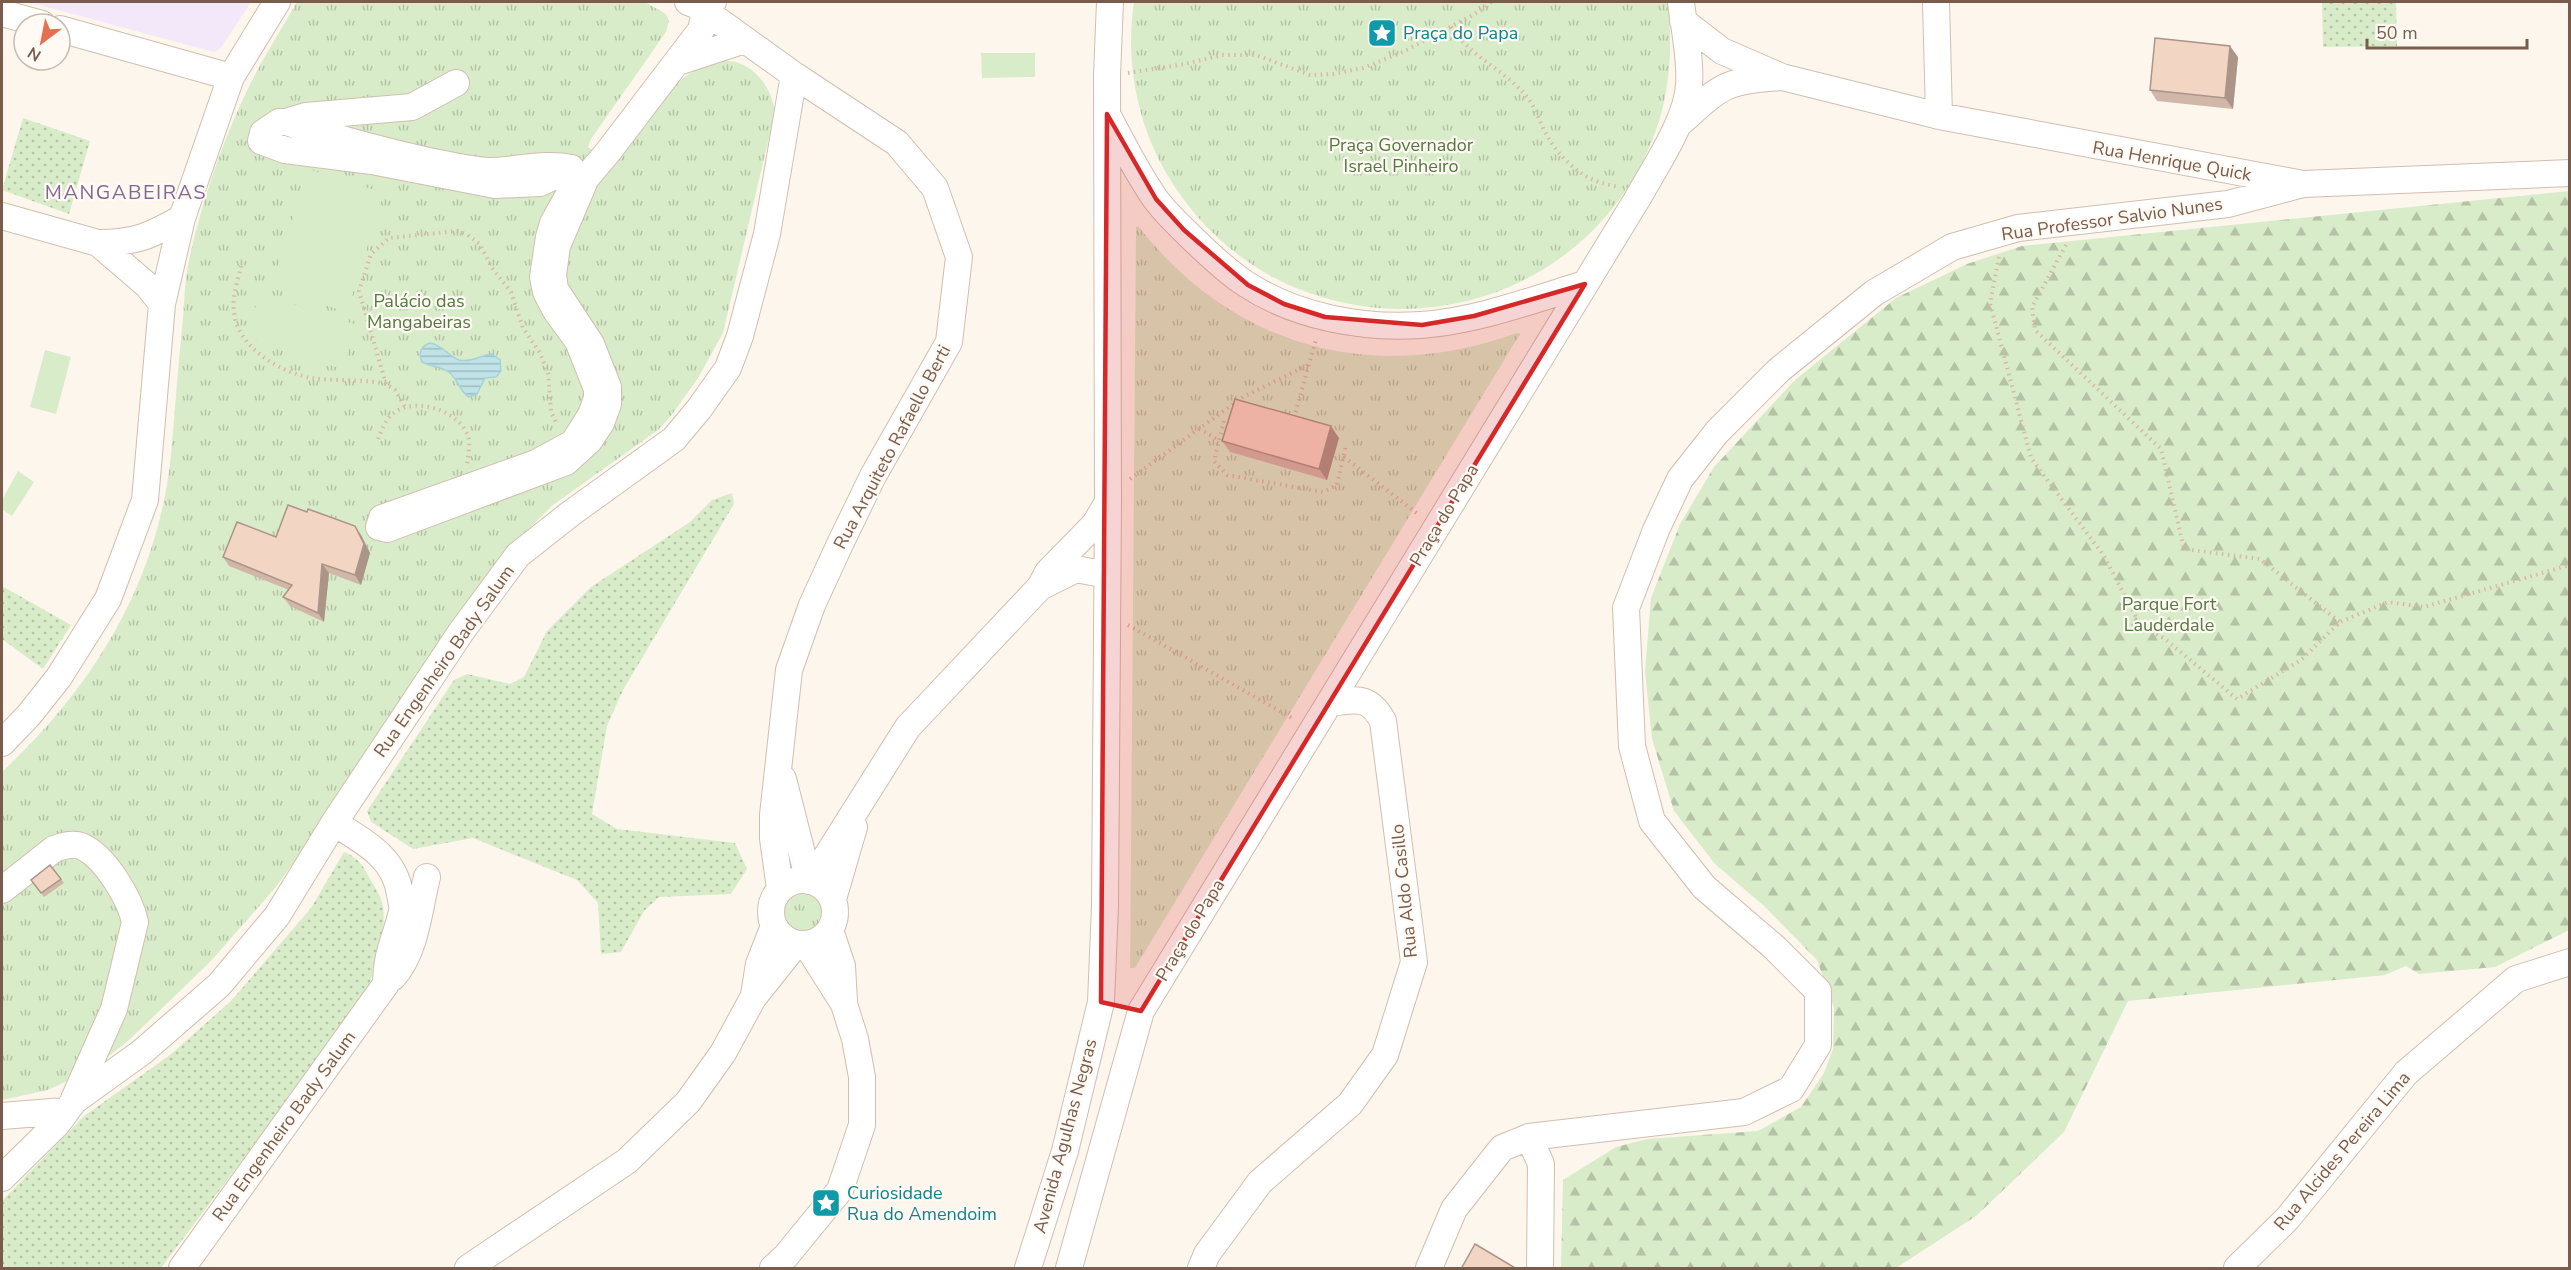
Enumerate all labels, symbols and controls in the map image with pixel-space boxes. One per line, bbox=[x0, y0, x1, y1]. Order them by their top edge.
north arrow bbox=[12, 12, 72, 72]
scale bar bbox=[2367, 12, 2528, 50]
place icon: Praça do Papa bbox=[1366, 17, 1398, 49]
place label: Praça do Papa bbox=[1403, 21, 1518, 45]
text: 50 m bbox=[2376, 21, 2418, 45]
text: N bbox=[24, 41, 45, 66]
park label: Praça Governador Israel Pinheiro bbox=[1329, 133, 1474, 178]
street label: Rua Henrique Quick bbox=[2091, 135, 2254, 187]
district label: MANGABEIRAS bbox=[45, 179, 207, 206]
street label: Rua Professor Salvio Nunes bbox=[2000, 192, 2224, 246]
park label: Palácio das Mangabeiras bbox=[367, 289, 471, 334]
street label: Rua Arquiteto Rafaello Berti bbox=[828, 341, 956, 553]
street label: Praça do Papa bbox=[1404, 459, 1484, 571]
street label: Rua Engenheiro Bady Salum bbox=[368, 560, 520, 762]
park label: Parque Fort Lauderdale bbox=[2122, 592, 2217, 637]
street label: Rua Aldo Casillo bbox=[1385, 823, 1423, 959]
street label: Praça do Papa bbox=[1150, 874, 1230, 986]
street label: Rua Engenheiro Bady Salum bbox=[207, 1026, 361, 1226]
street label: Avenida Agulhas Negras bbox=[1027, 1036, 1103, 1236]
street label: Rua Alcides Pereira Lima bbox=[2268, 1066, 2416, 1236]
place label: Curiosidade Rua do Amendoim bbox=[847, 1181, 997, 1226]
place icon: Curiosidade Rua do Amendoim bbox=[810, 1187, 842, 1219]

